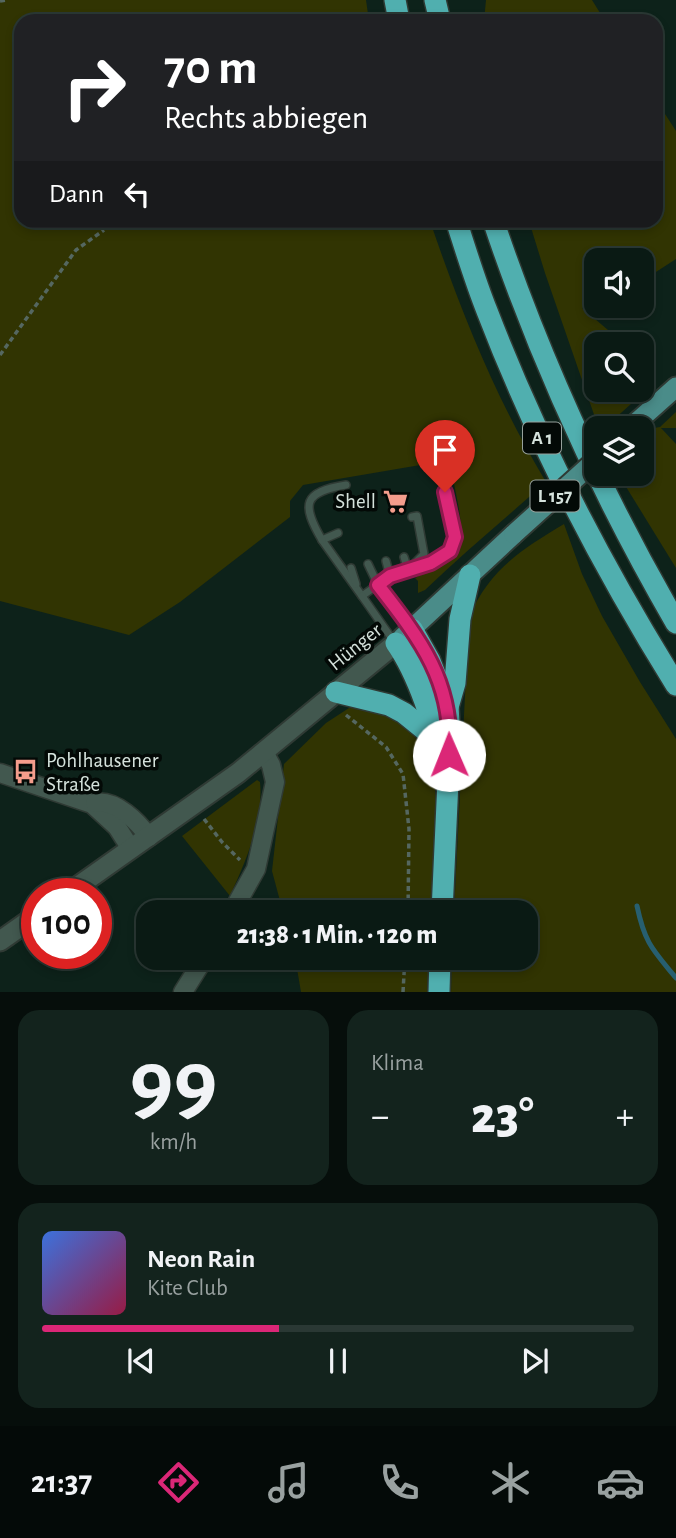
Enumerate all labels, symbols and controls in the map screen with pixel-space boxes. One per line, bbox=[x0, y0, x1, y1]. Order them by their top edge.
icon: right bbox=[49, 42, 140, 133]
text: 70 m bbox=[164, 44, 258, 93]
text: Rechts abbiegen bbox=[164, 102, 368, 134]
icon: left bbox=[118, 175, 156, 213]
text: Dann bbox=[49, 181, 104, 207]
map controls bbox=[584, 248, 654, 486]
button: sound bbox=[584, 248, 654, 318]
button: search bbox=[584, 332, 654, 402]
button: layers bbox=[584, 416, 654, 486]
pin bbox=[415, 420, 475, 492]
road number: A 1 bbox=[523, 422, 561, 453]
icon: arrive bbox=[426, 431, 464, 469]
road number: L 157 bbox=[530, 481, 580, 512]
supermarket icon: Shell bbox=[382, 487, 410, 515]
place label: Shell bbox=[335, 491, 376, 512]
street label: Hünger bbox=[324, 619, 386, 675]
position arrow bbox=[412, 718, 486, 792]
place label: Pohlhausener Straße bbox=[46, 750, 159, 795]
bus stop icon: Pohlhausener Straße bbox=[12, 758, 40, 786]
speed limit sign: 100 bbox=[21, 878, 112, 969]
text: 21:38 · 1 Min. · 120 m bbox=[237, 922, 437, 948]
text: 99 bbox=[130, 1038, 217, 1129]
text: Klima bbox=[371, 1052, 424, 1075]
text: 23° bbox=[471, 1090, 534, 1142]
text: − bbox=[371, 1098, 389, 1136]
text: + bbox=[616, 1098, 634, 1136]
text: km/h bbox=[150, 1131, 197, 1154]
text: Neon Rain bbox=[147, 1246, 255, 1272]
text: Kite Club bbox=[147, 1277, 228, 1300]
icon: previous bbox=[122, 1342, 160, 1380]
icon: pause bbox=[319, 1342, 357, 1380]
icon: next bbox=[516, 1342, 554, 1380]
icon: directions bbox=[154, 1458, 203, 1507]
icon: music bbox=[264, 1458, 313, 1507]
icon: phone bbox=[375, 1458, 424, 1507]
icon: climate bbox=[486, 1458, 535, 1507]
icon: car bbox=[596, 1458, 645, 1507]
text: 21:37 bbox=[31, 1466, 92, 1498]

